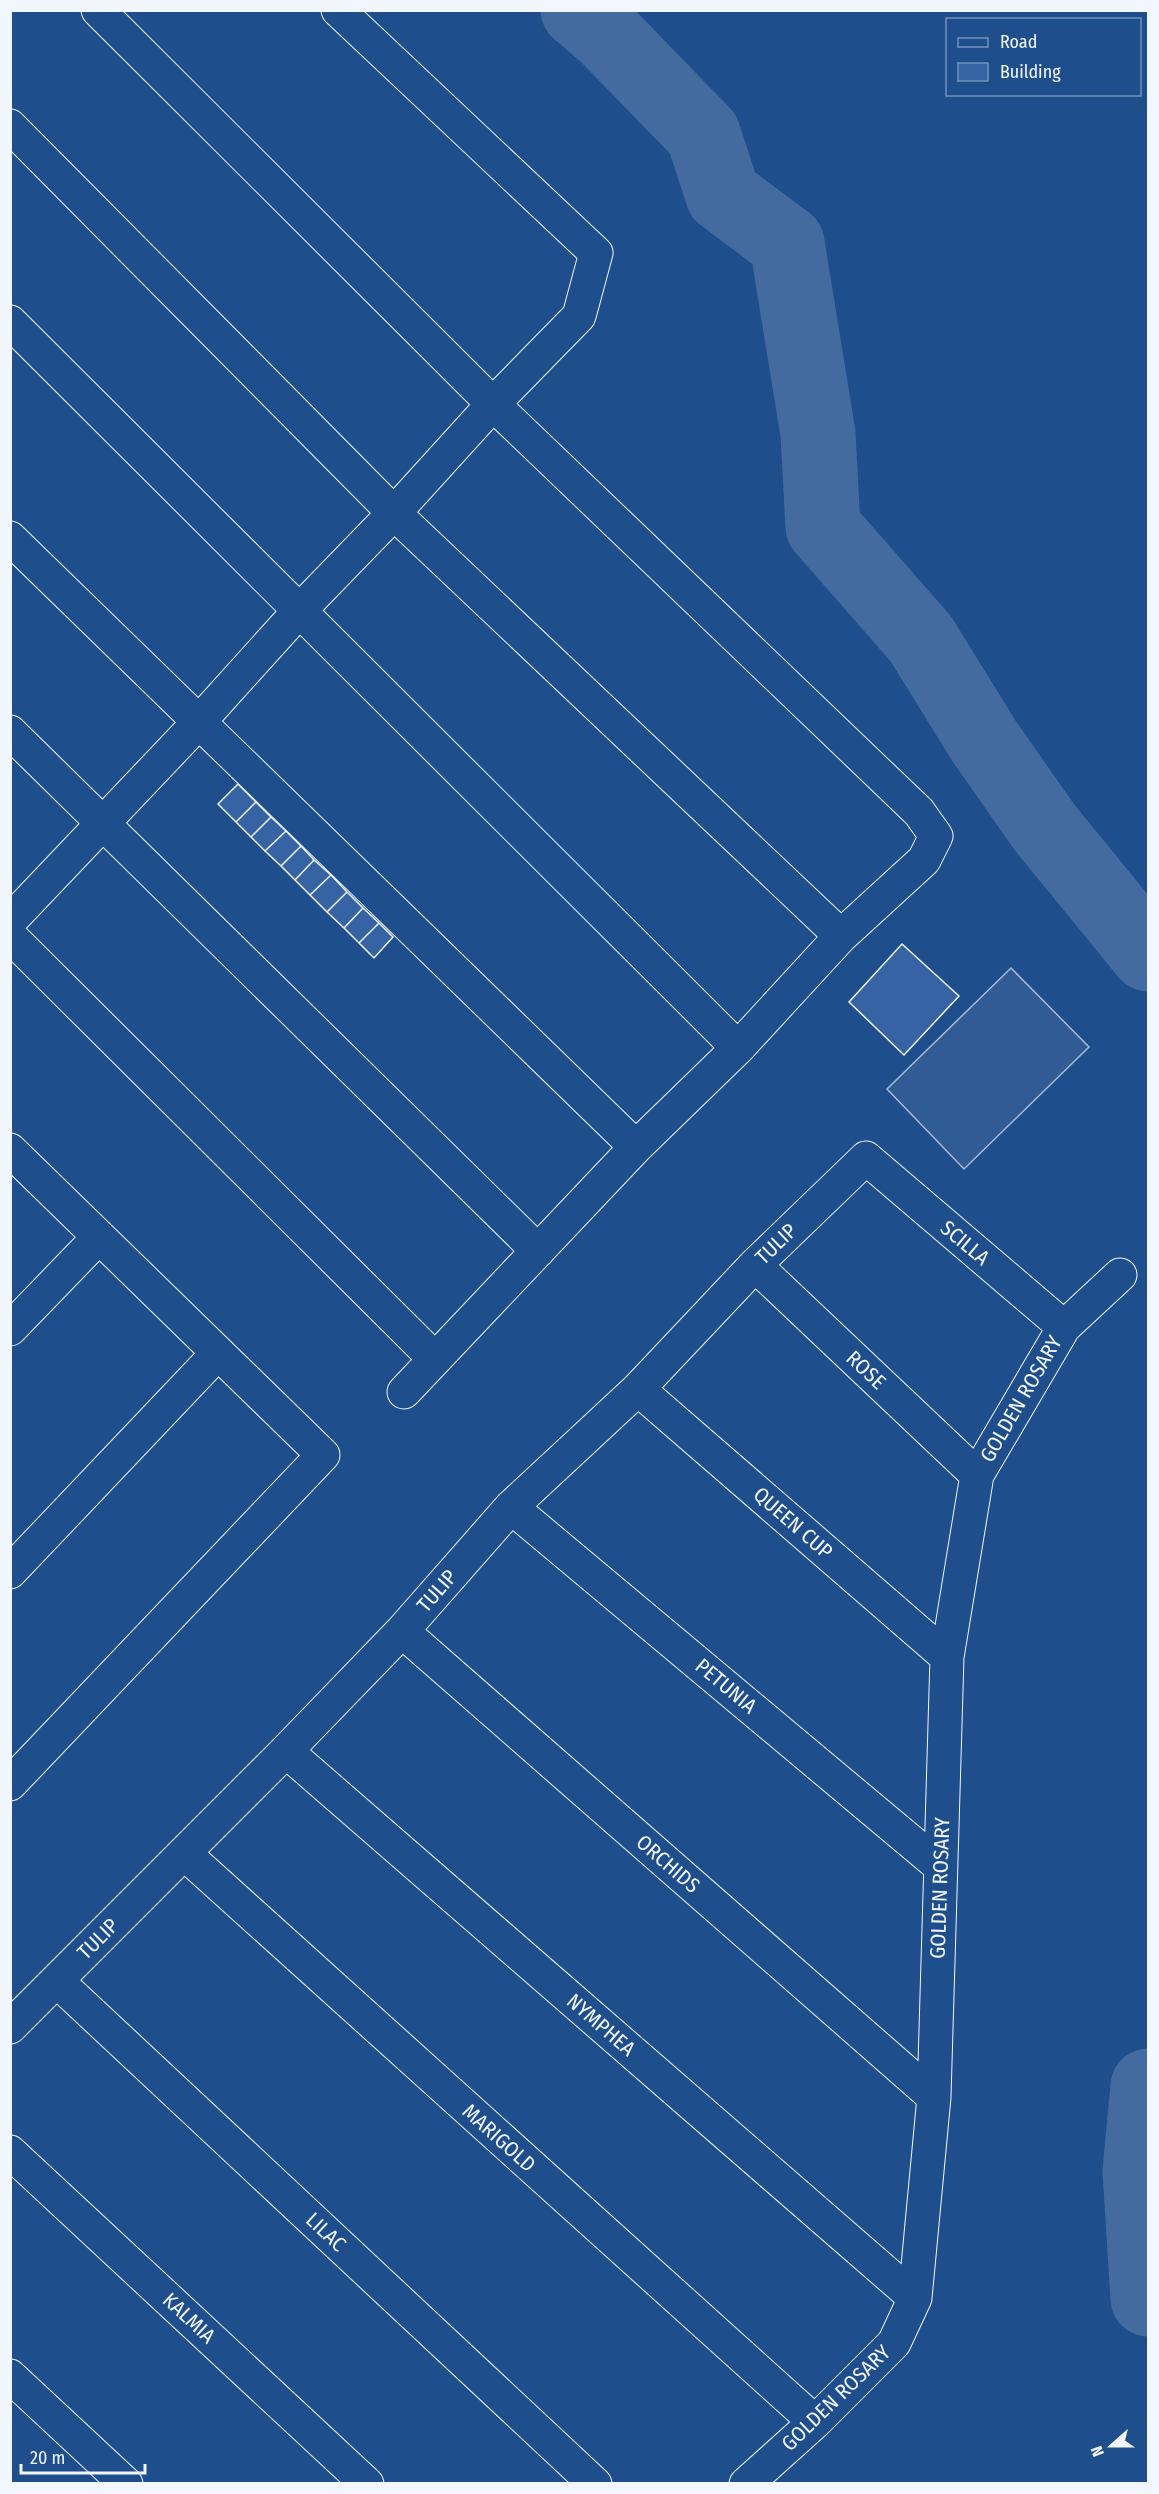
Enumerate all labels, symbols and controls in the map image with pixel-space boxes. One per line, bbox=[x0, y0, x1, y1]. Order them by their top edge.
legend bbox=[946, 18, 1141, 96]
text: Road bbox=[1000, 31, 1037, 53]
text: Building bbox=[1000, 61, 1061, 83]
street label: SCILLA bbox=[935, 1215, 995, 1271]
street label: TULIP bbox=[750, 1218, 802, 1270]
street label: GOLDEN ROSARY bbox=[974, 1331, 1068, 1467]
street label: ROSE bbox=[841, 1345, 891, 1395]
street label: QUEEN CUP bbox=[748, 1481, 838, 1565]
street label: TULIP bbox=[411, 1564, 463, 1618]
street label: PETUNIA bbox=[690, 1653, 762, 1719]
street label: GOLDEN ROSARY bbox=[925, 1816, 955, 1959]
street label: ORCHIDS bbox=[631, 1829, 705, 1899]
street label: TULIP bbox=[72, 1913, 124, 1965]
street label: NYMPHEA bbox=[561, 1988, 641, 2062]
street label: MARIGOLD bbox=[457, 2098, 541, 2178]
street label: LILAC bbox=[300, 2207, 352, 2257]
street label: KALMIA bbox=[157, 2287, 221, 2349]
street label: GOLDEN ROSARY bbox=[776, 2339, 896, 2456]
north arrow bbox=[1081, 2416, 1141, 2476]
scale bar bbox=[21, 2437, 146, 2475]
text: N bbox=[1087, 2443, 1108, 2459]
text: 20 m bbox=[30, 2447, 65, 2469]

